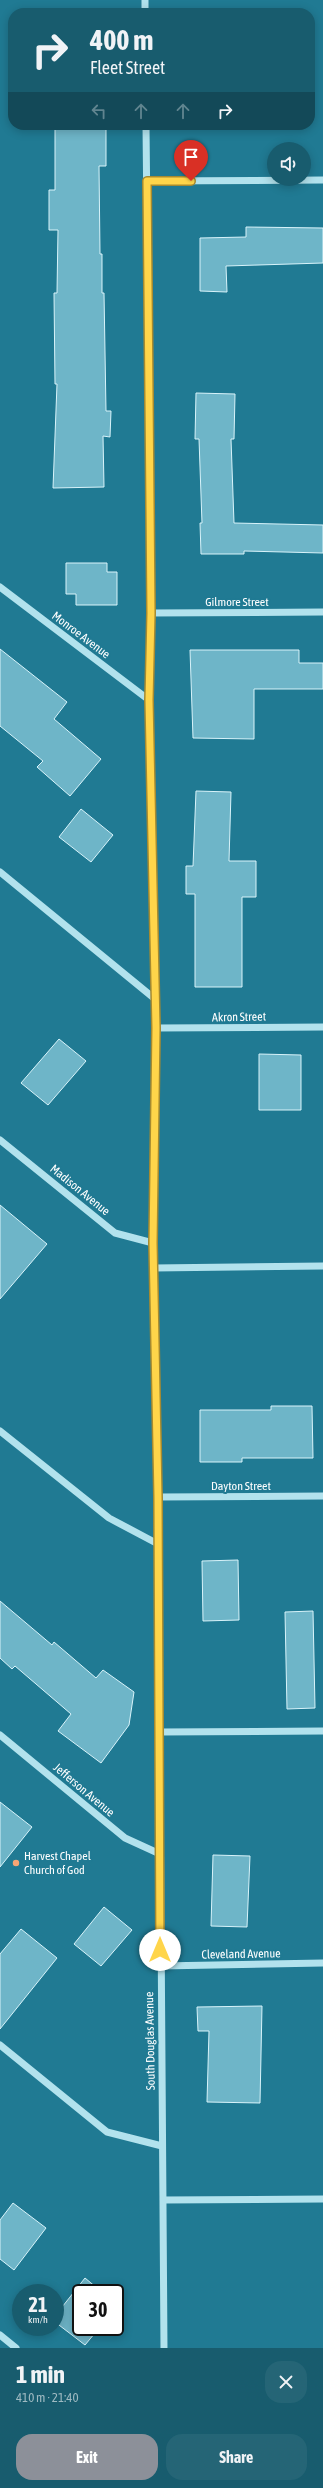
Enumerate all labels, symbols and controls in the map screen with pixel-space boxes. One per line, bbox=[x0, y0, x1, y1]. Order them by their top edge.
icon: right bbox=[24, 24, 76, 76]
text: 400 m bbox=[90, 24, 153, 56]
text: Fleet Street bbox=[90, 57, 165, 78]
icon: left bbox=[88, 100, 110, 122]
icon: ahead bbox=[130, 100, 152, 122]
icon: ahead bbox=[172, 100, 194, 122]
icon: right bbox=[214, 100, 236, 122]
pin bbox=[174, 140, 208, 181]
map controls bbox=[267, 142, 311, 186]
button: sound bbox=[267, 142, 311, 186]
icon: arrive bbox=[180, 146, 202, 168]
street label: Gilmore Street bbox=[205, 595, 269, 609]
street label: Monroe Avenue bbox=[49, 609, 113, 661]
street label: Akron Street bbox=[212, 1010, 267, 1024]
street label: Madison Avenue bbox=[47, 1162, 113, 1218]
street label: Dayton Street bbox=[211, 1479, 272, 1493]
street label: Jefferson Avenue bbox=[51, 1760, 117, 1820]
place label: Harvest Chapel Church of God bbox=[24, 1849, 92, 1877]
marker: Harvest Chapel Church of God bbox=[11, 1858, 21, 1868]
position arrow bbox=[139, 1929, 181, 1971]
street label: Cleveland Avenue bbox=[201, 1946, 281, 1962]
street label: South Douglas Avenue bbox=[142, 1992, 158, 2090]
speed limit sign: 30 bbox=[72, 2284, 124, 2336]
text: 21 bbox=[29, 2293, 47, 2316]
text: km/h bbox=[28, 2314, 48, 2325]
text: 1 min bbox=[16, 2361, 65, 2388]
button: close bbox=[265, 2361, 307, 2403]
text: 410 m · 21:40 bbox=[16, 2390, 79, 2405]
button: Exit bbox=[16, 2434, 158, 2480]
button: Share bbox=[166, 2434, 307, 2480]

